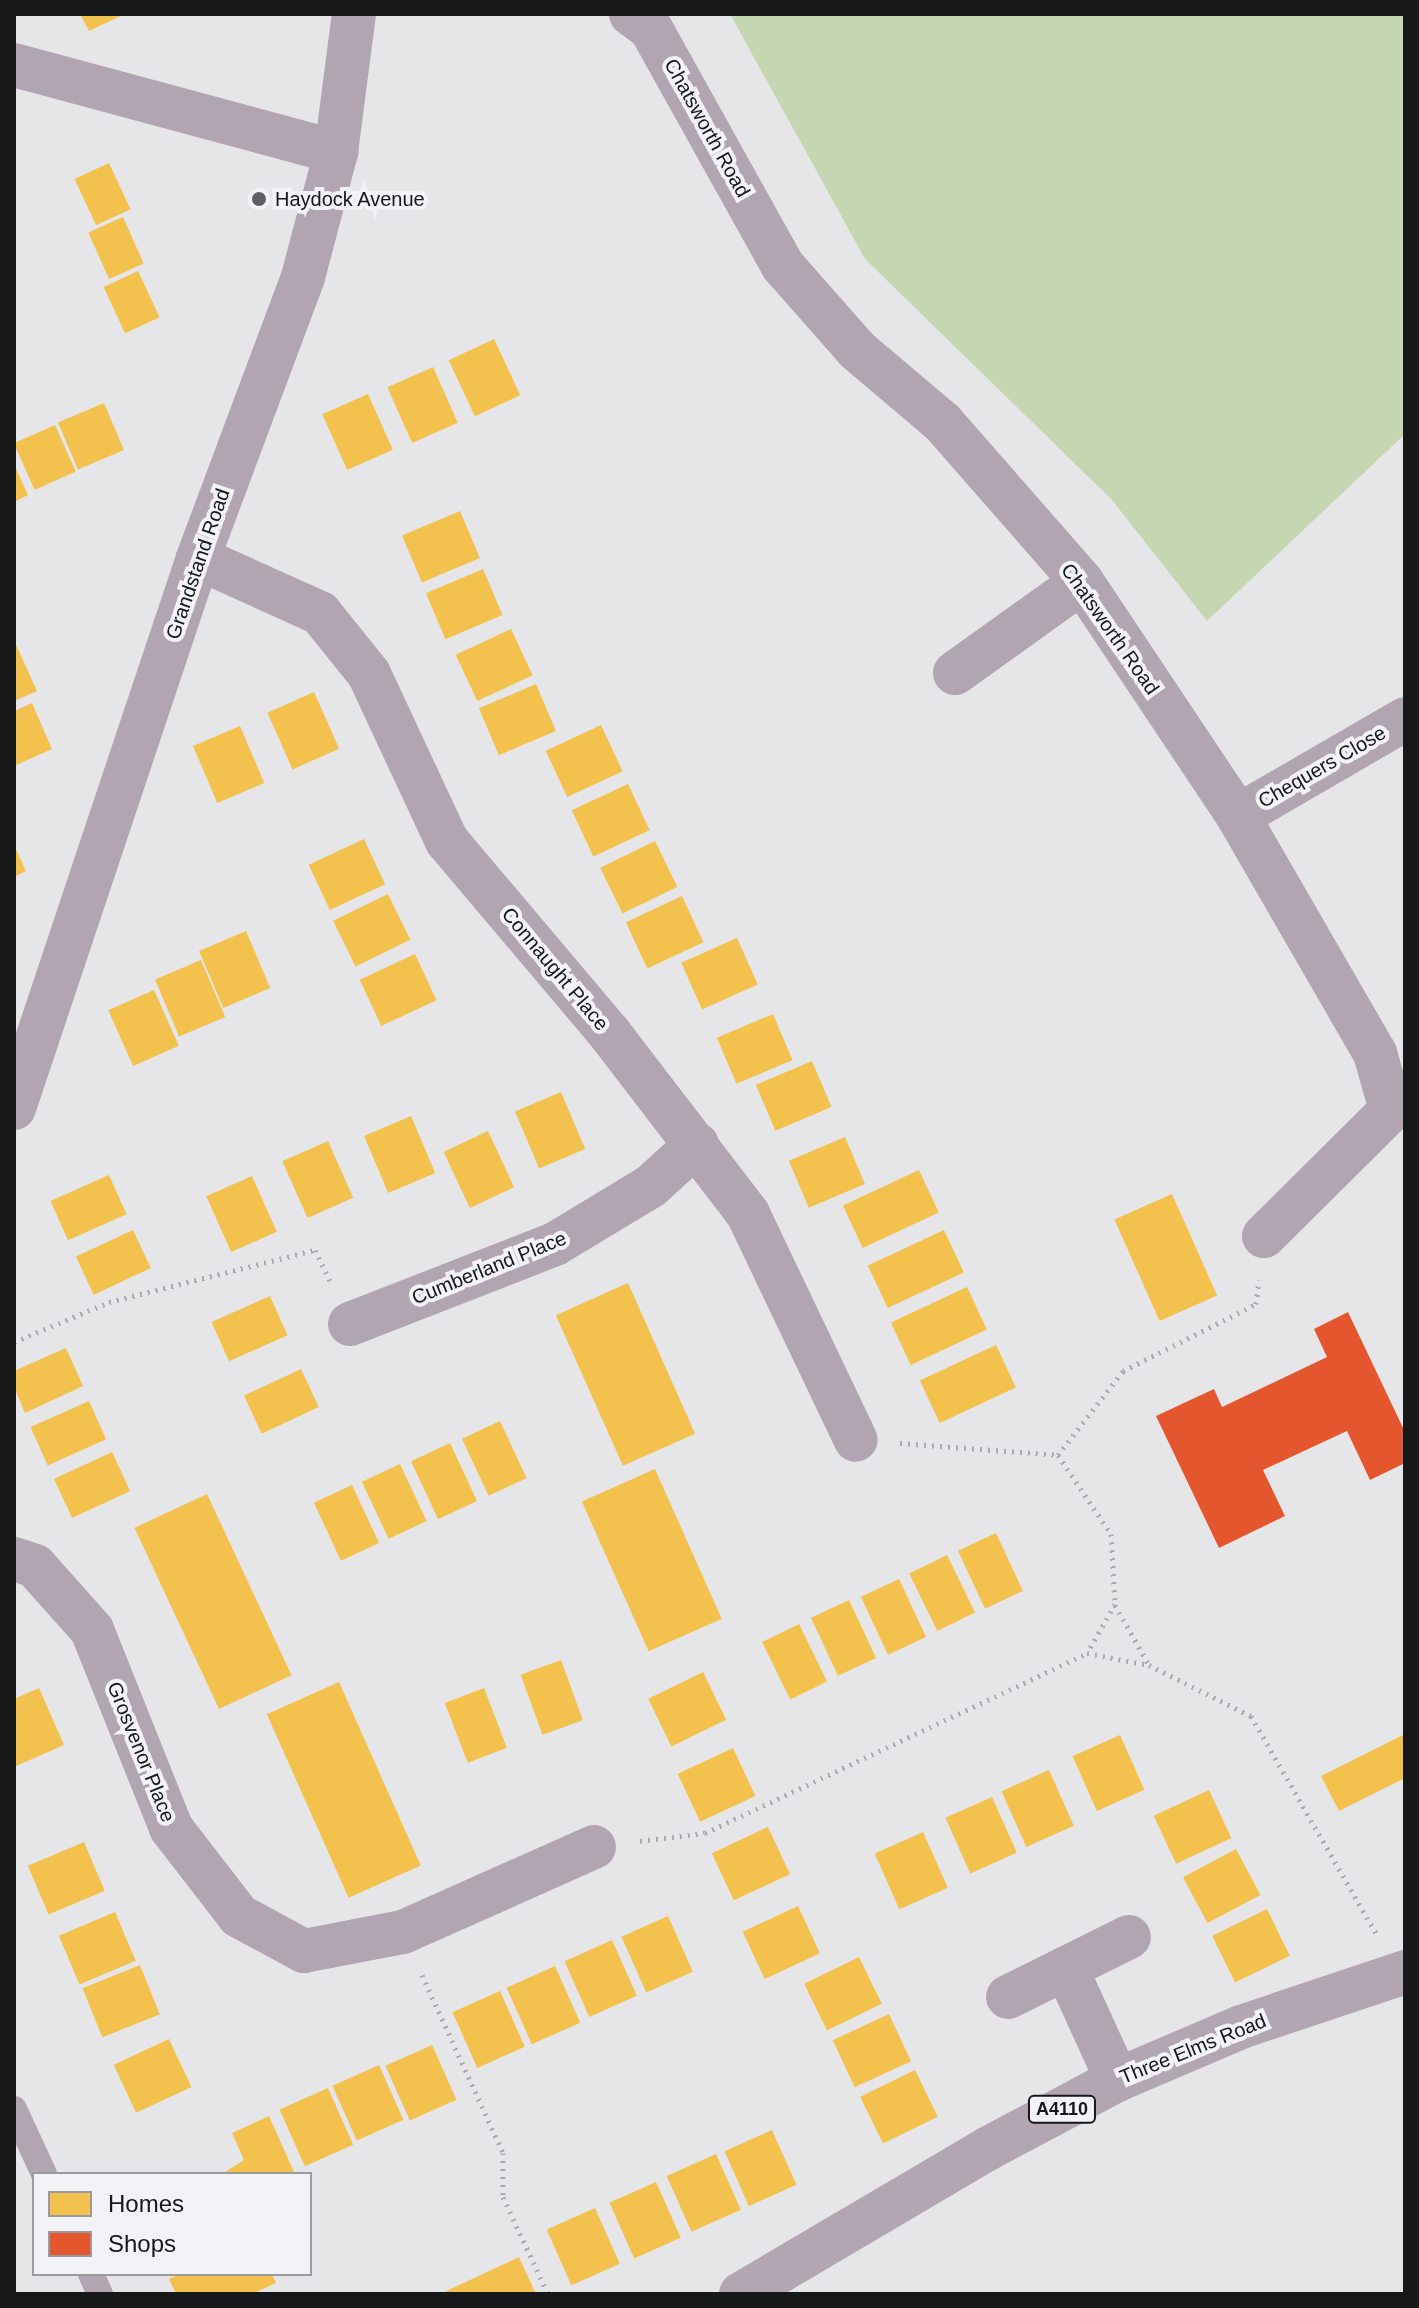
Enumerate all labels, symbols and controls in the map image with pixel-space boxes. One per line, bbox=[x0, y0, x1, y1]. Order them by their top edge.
street label: Chatsworth Road bbox=[659, 55, 755, 201]
place label: Haydock Avenue bbox=[275, 187, 426, 211]
marker: Haydock Avenue bbox=[250, 190, 268, 208]
street label: Grandstand Road bbox=[161, 485, 235, 643]
street label: Chatsworth Road bbox=[1056, 559, 1164, 699]
street label: Chequers Close bbox=[1254, 721, 1390, 813]
street label: Connaught Place bbox=[496, 903, 614, 1035]
street label: Cumberland Place bbox=[408, 1226, 570, 1310]
street label: Grosvenor Place bbox=[102, 1678, 180, 1826]
street label: Three Elms Road bbox=[1116, 2009, 1270, 2089]
road number: A4110 bbox=[1026, 2095, 1098, 2123]
legend bbox=[32, 2172, 312, 2276]
text: Homes bbox=[108, 2190, 184, 2217]
text: Shops bbox=[108, 2230, 176, 2257]

